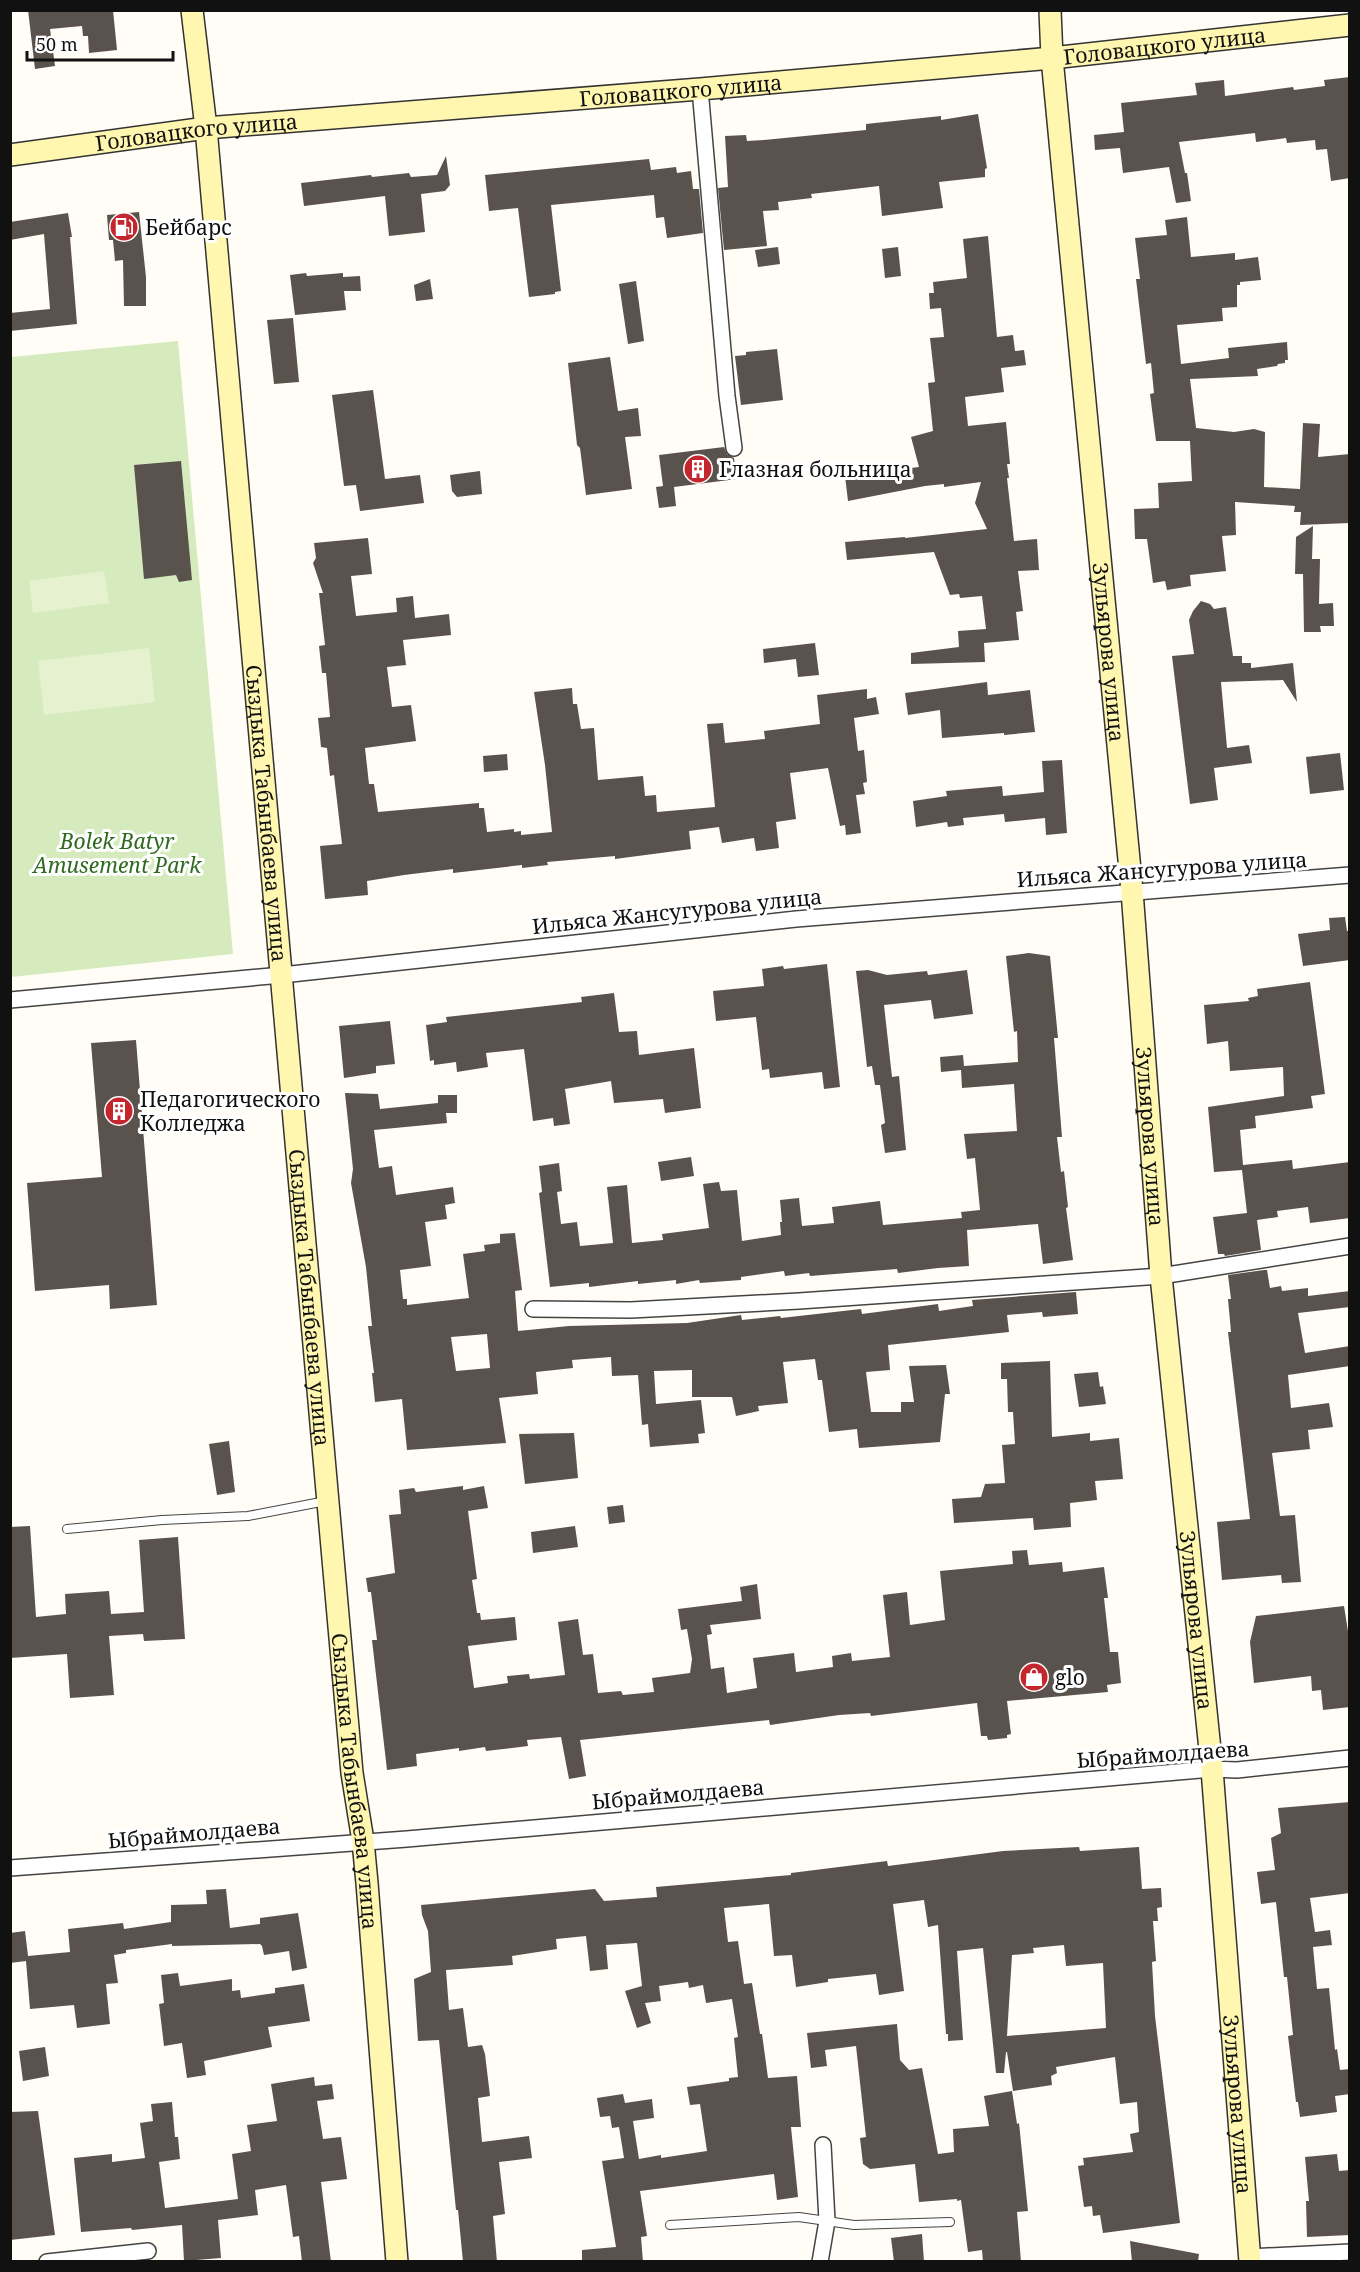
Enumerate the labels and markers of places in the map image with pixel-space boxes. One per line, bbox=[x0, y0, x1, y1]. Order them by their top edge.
fuel station icon: Бейбарс bbox=[108, 211, 140, 243]
place label: Бейбарс bbox=[145, 213, 232, 241]
building icon: Глазная больница bbox=[682, 453, 714, 485]
place label: Глазная больница bbox=[719, 455, 912, 483]
place label: Педагогического Колледжа bbox=[140, 1085, 320, 1137]
building icon: Педагогического Колледжа bbox=[103, 1095, 135, 1127]
shop icon: glo bbox=[1018, 1661, 1050, 1693]
place label: glo bbox=[1055, 1663, 1085, 1691]

